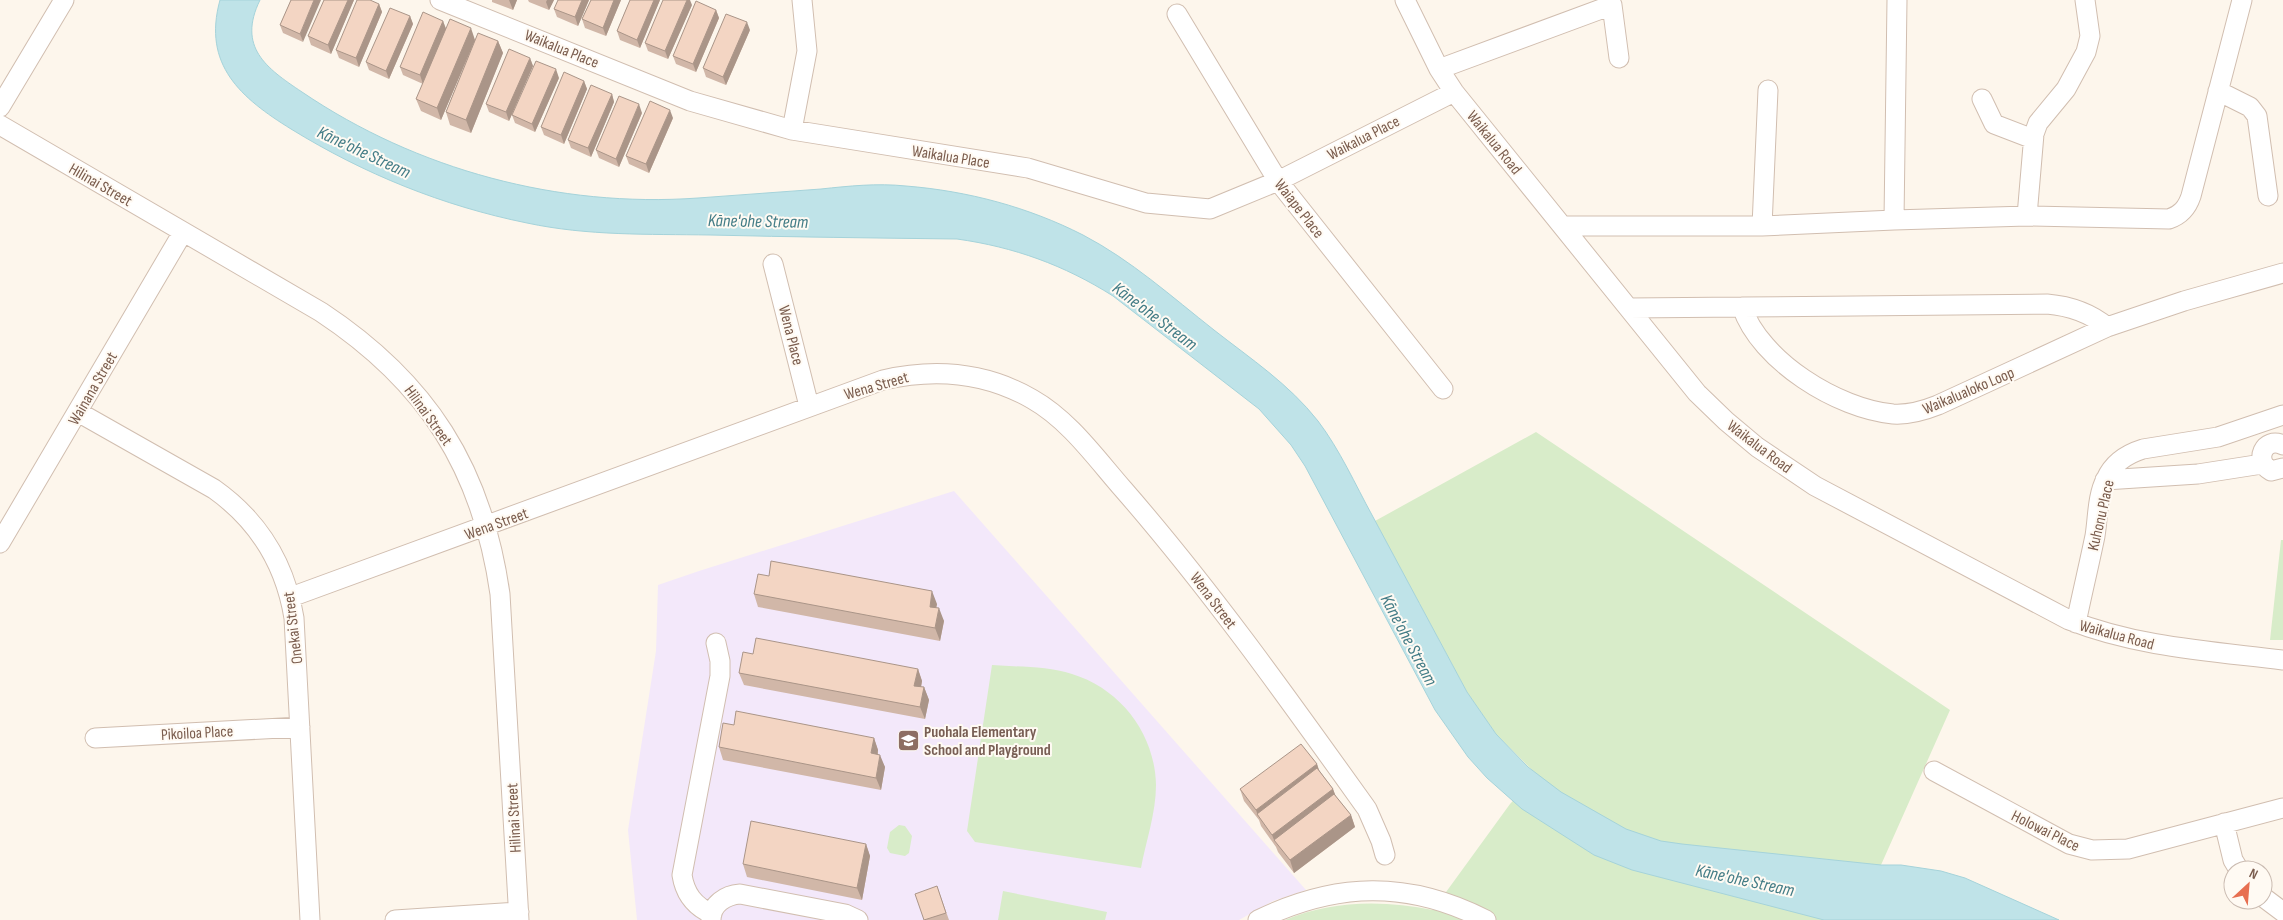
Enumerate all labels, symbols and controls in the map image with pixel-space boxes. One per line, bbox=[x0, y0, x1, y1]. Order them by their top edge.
street label: Waikalua Place bbox=[522, 26, 601, 73]
street label: Waikalua Road bbox=[1462, 107, 1525, 179]
street label: Waikalua Place bbox=[1324, 112, 1403, 165]
water label: Kāne'ohe Stream bbox=[314, 122, 414, 183]
street label: Waikalua Place bbox=[911, 142, 991, 173]
street label: Hilinai Street bbox=[65, 160, 135, 211]
street label: Waiape Place bbox=[1270, 176, 1328, 242]
water label: Kāne'ohe Stream bbox=[708, 210, 808, 233]
water label: Kāne'ohe Stream bbox=[1108, 278, 1201, 355]
street label: Wena Place bbox=[774, 304, 807, 367]
street label: Wainana Street bbox=[65, 349, 122, 429]
street label: Waikalualoko Loop bbox=[1920, 364, 2017, 419]
street label: Wena Street bbox=[842, 368, 911, 405]
street label: Hilinai Street bbox=[400, 382, 456, 450]
street label: Waikalua Road bbox=[1723, 417, 1795, 478]
street label: Kuhonu Place bbox=[2084, 478, 2119, 553]
street label: Wena Street bbox=[462, 504, 531, 545]
street label: Wena Street bbox=[1185, 569, 1240, 633]
street label: Onekai Street bbox=[280, 590, 307, 665]
water label: Kāne'ohe Stream bbox=[1376, 591, 1441, 689]
street label: Waikalua Road bbox=[2077, 616, 2156, 655]
street label: Pikoiloa Place bbox=[161, 722, 234, 745]
place label: Puohala Elementary School and Playground bbox=[924, 723, 1051, 760]
school or university icon: Puohala Elementary School and Playground bbox=[896, 728, 920, 752]
street label: Hilinai Street bbox=[503, 783, 526, 853]
street label: Holowai Place bbox=[2008, 807, 2083, 856]
water label: Kāne'ohe Stream bbox=[1694, 860, 1796, 901]
north arrow bbox=[2223, 860, 2273, 910]
text: N bbox=[2246, 864, 2261, 883]

